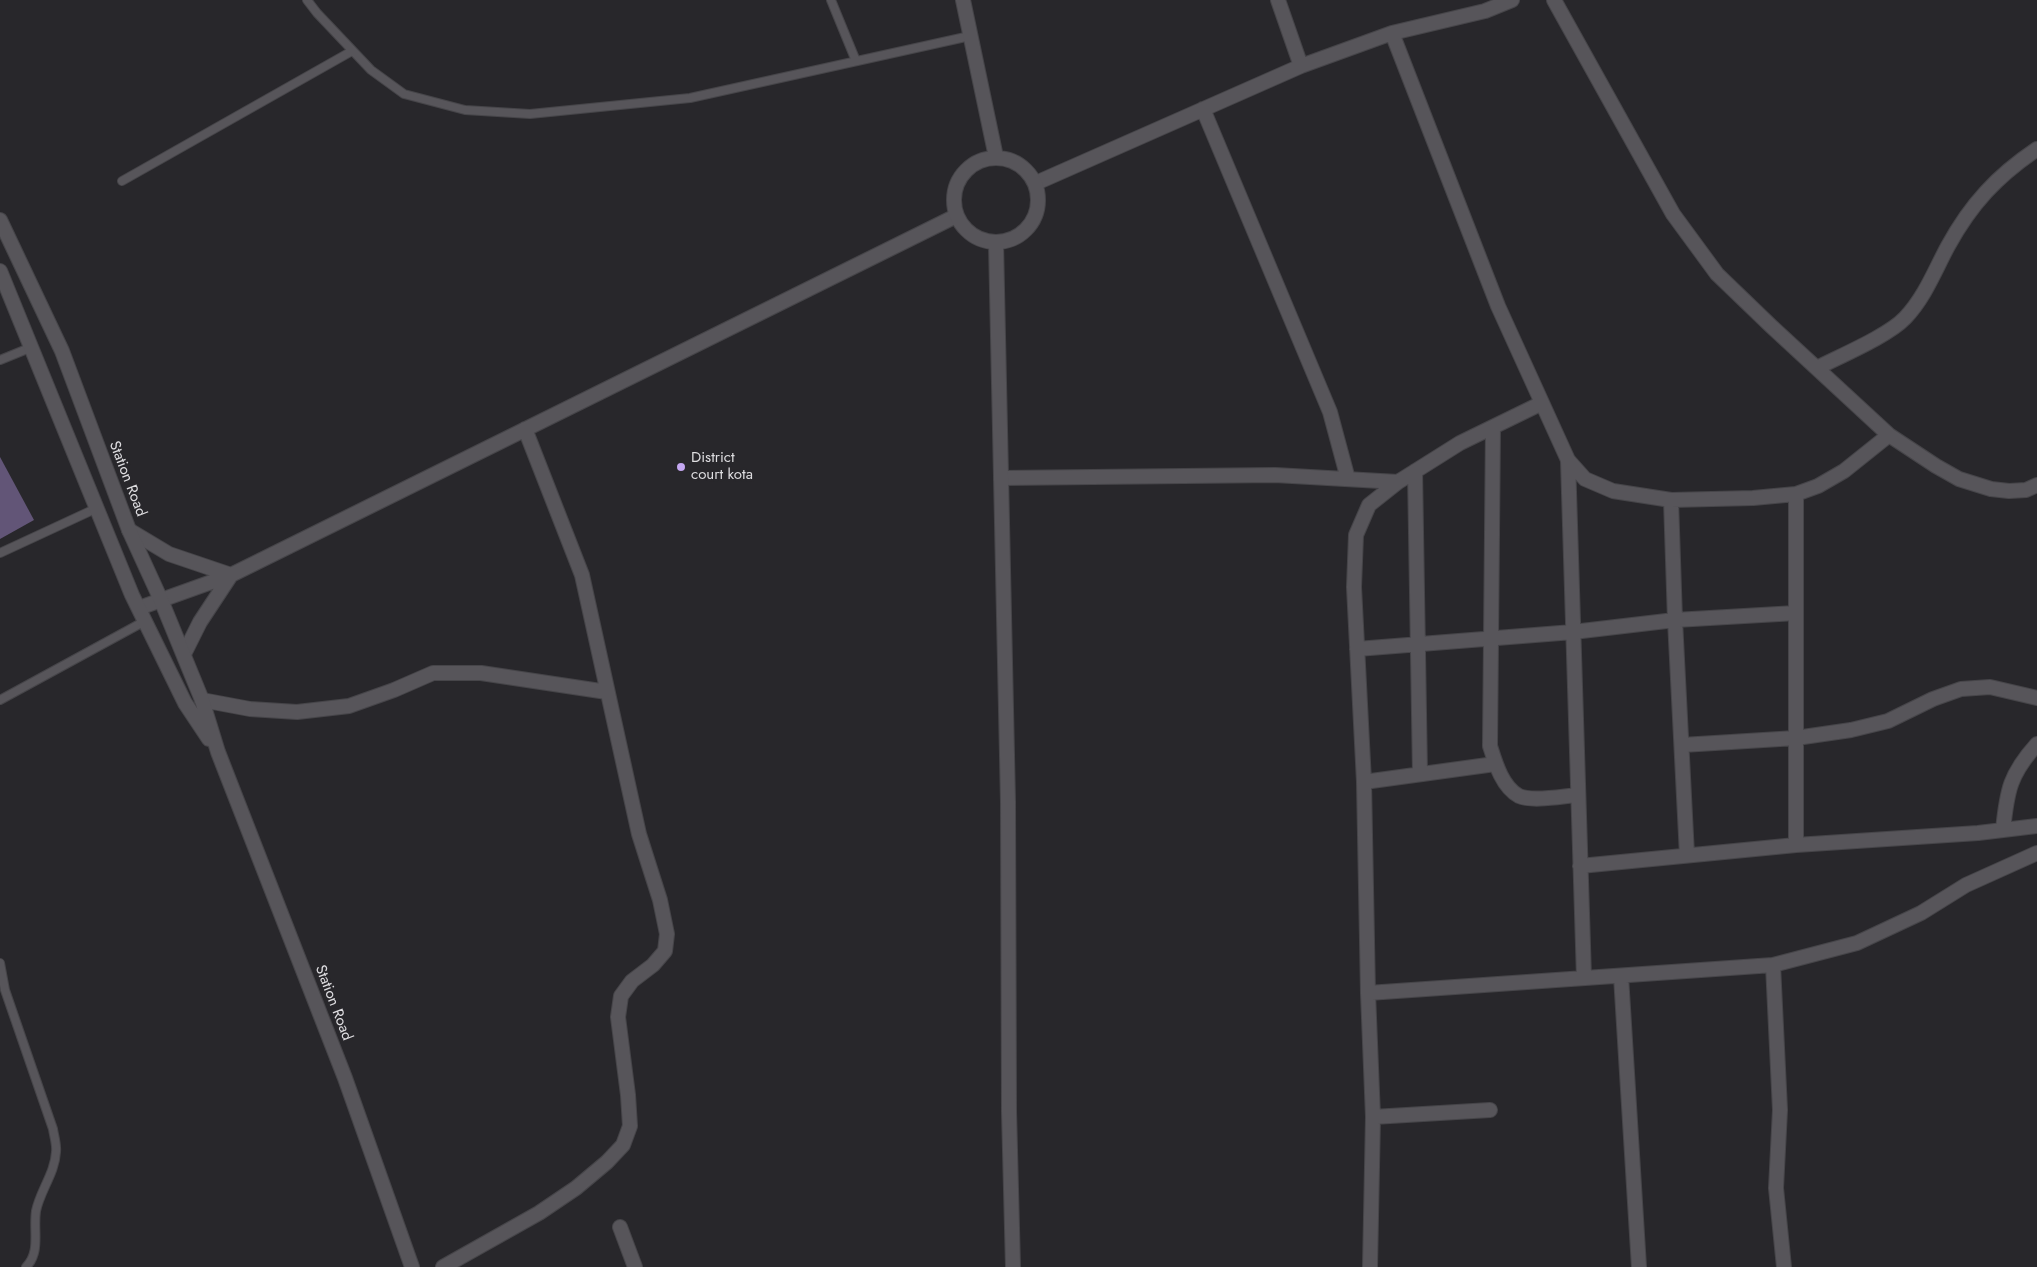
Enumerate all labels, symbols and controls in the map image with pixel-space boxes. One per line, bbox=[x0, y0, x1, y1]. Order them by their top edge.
street label: Station Road bbox=[104, 439, 150, 519]
place label: District court kota bbox=[691, 449, 753, 484]
marker: District court kota bbox=[675, 461, 687, 473]
street label: Station Road bbox=[310, 963, 356, 1043]

